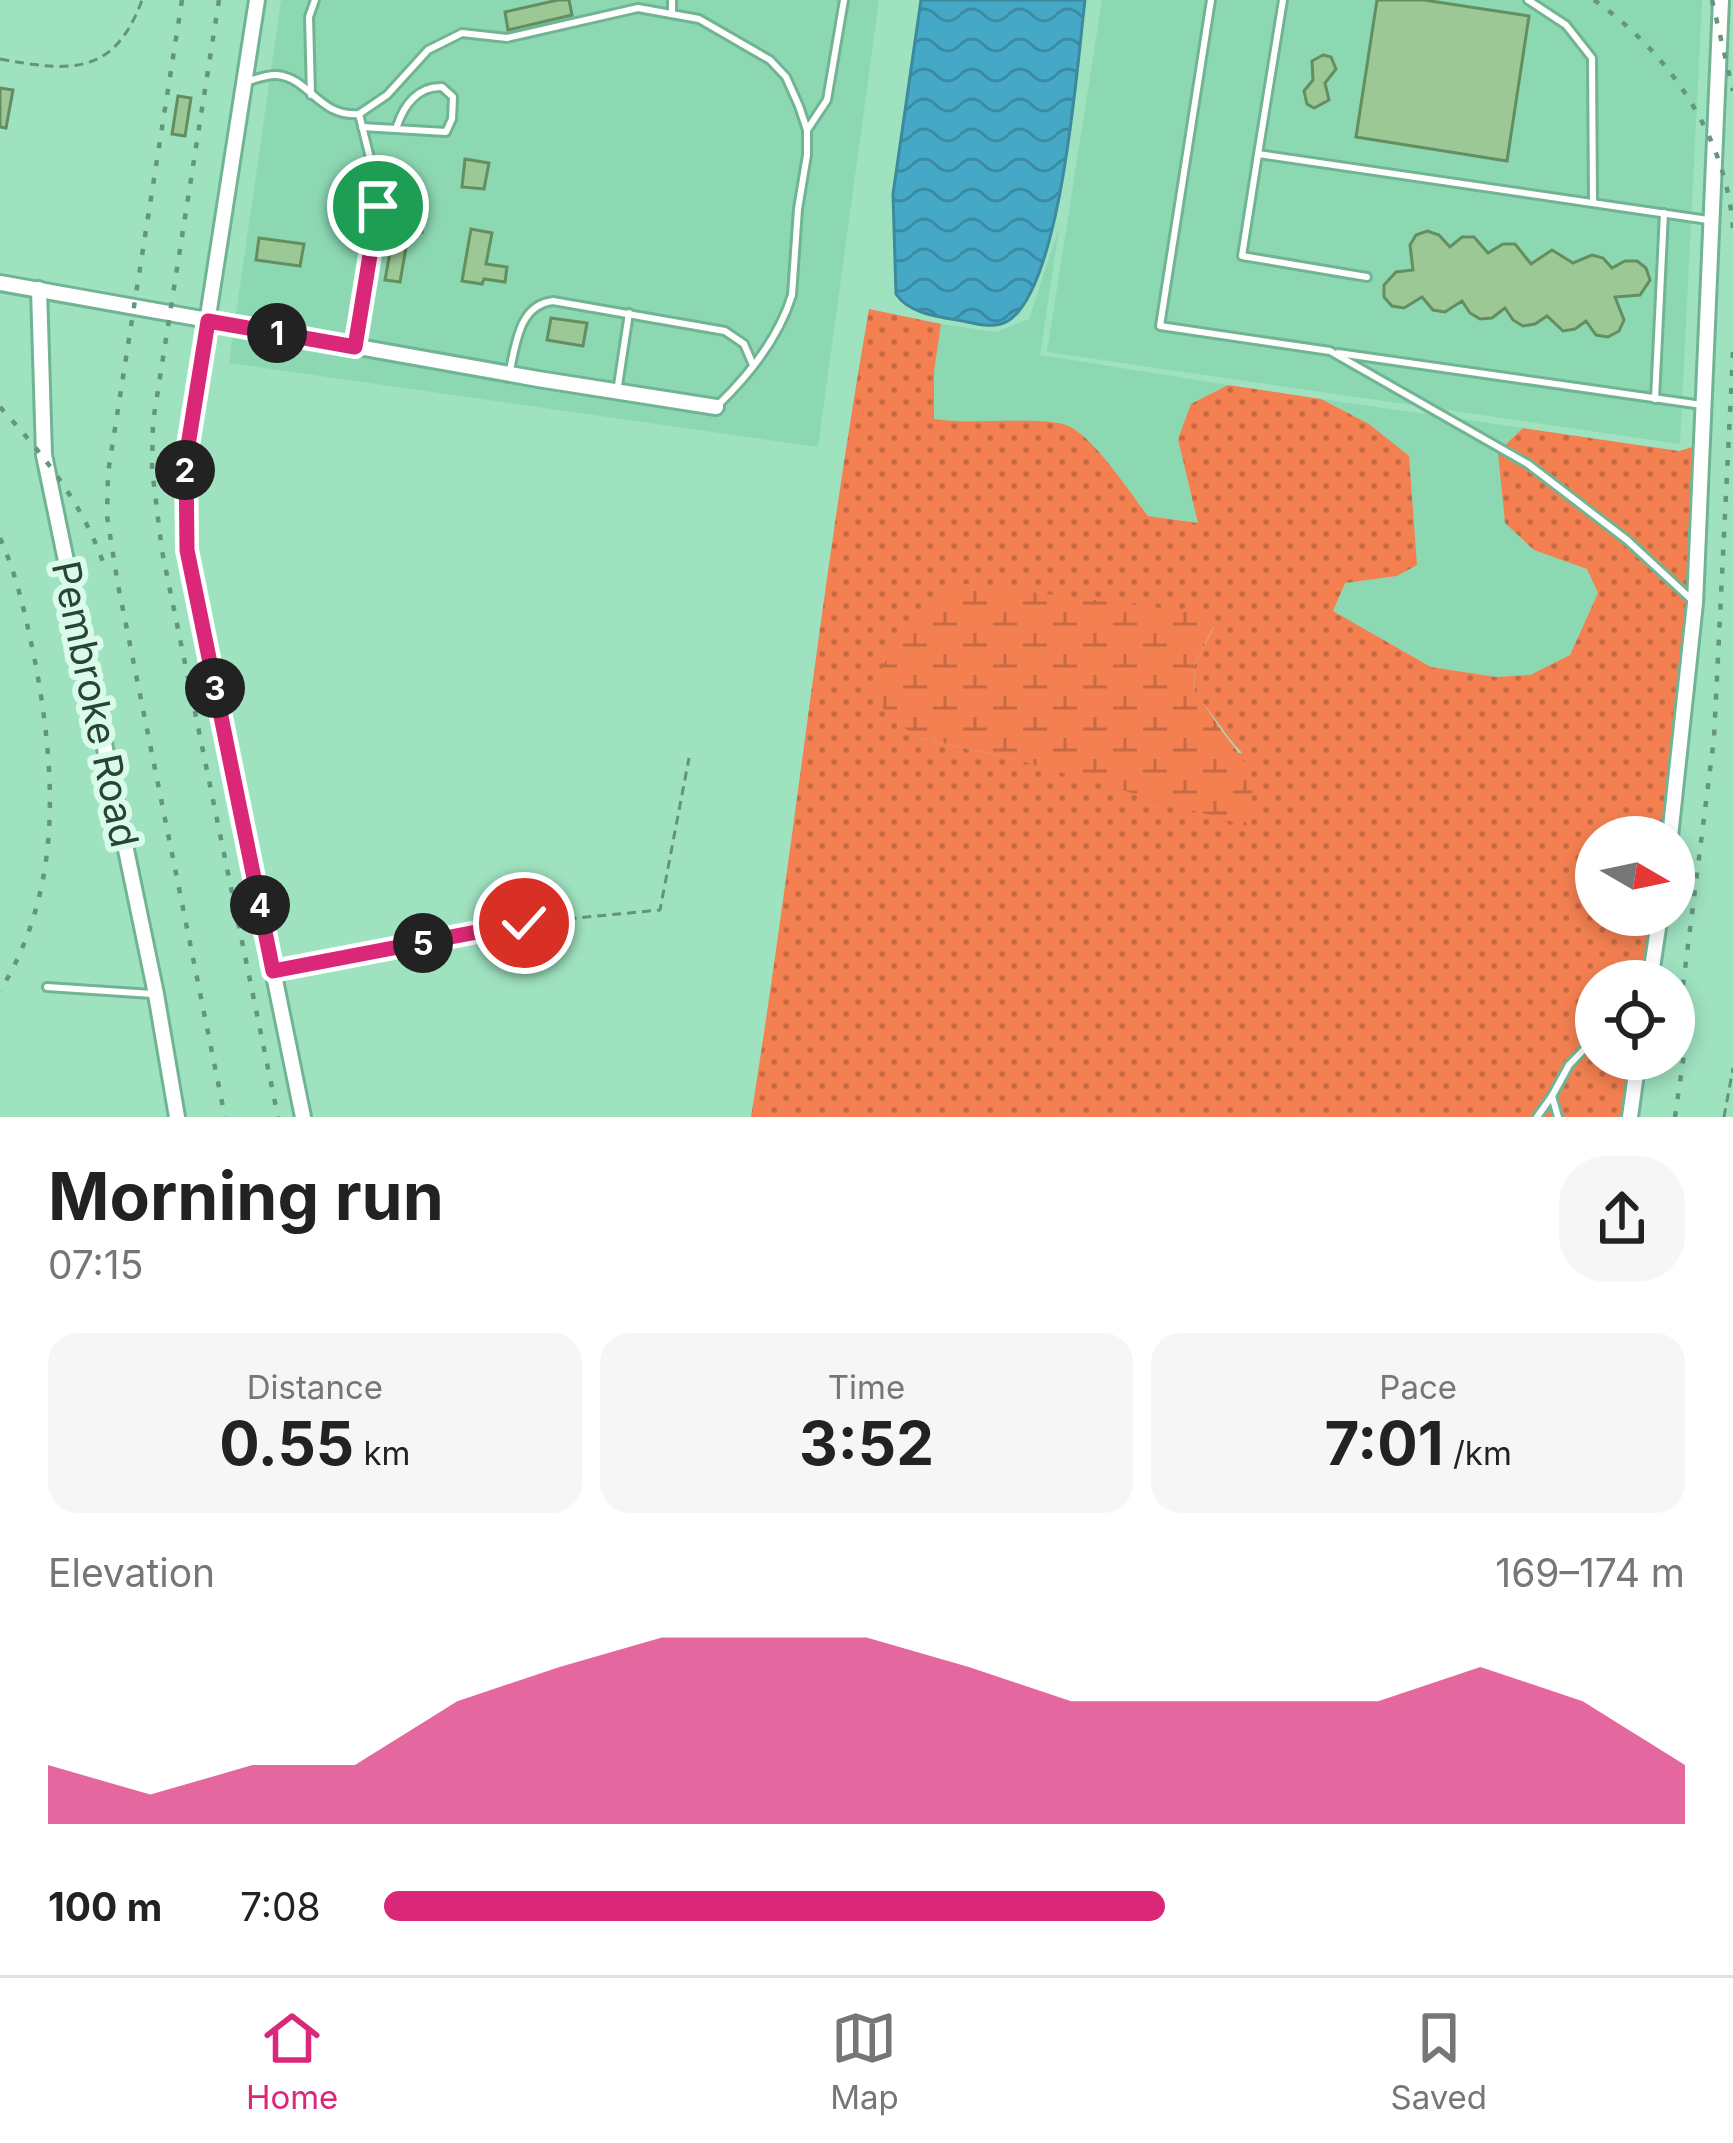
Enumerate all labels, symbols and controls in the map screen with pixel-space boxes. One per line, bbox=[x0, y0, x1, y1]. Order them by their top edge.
pin bbox=[327, 155, 429, 257]
icon: arrive bbox=[345, 173, 411, 239]
pin: 1 bbox=[247, 303, 307, 363]
text: 1 bbox=[270, 313, 284, 353]
pin: 2 bbox=[155, 440, 215, 500]
text: 2 bbox=[175, 450, 195, 490]
street label: Pembroke Road bbox=[43, 557, 149, 851]
pin: 3 bbox=[185, 658, 245, 718]
text: 3 bbox=[204, 668, 226, 708]
north arrow bbox=[1575, 816, 1695, 936]
map controls bbox=[1575, 816, 1695, 1080]
pin bbox=[473, 872, 575, 974]
pin: 4 bbox=[230, 875, 290, 935]
text: 4 bbox=[249, 885, 271, 925]
icon: check bbox=[491, 890, 557, 956]
pin: 5 bbox=[393, 913, 453, 973]
text: 5 bbox=[412, 923, 434, 963]
button: locate bbox=[1575, 960, 1695, 1080]
text: Morning run bbox=[48, 1156, 444, 1236]
button: share bbox=[1559, 1156, 1685, 1282]
text: 07:15 bbox=[48, 1241, 143, 1288]
text: Distance bbox=[247, 1367, 383, 1407]
text: Time bbox=[828, 1367, 905, 1407]
text: Pace bbox=[1379, 1367, 1457, 1407]
text: 0.55 bbox=[219, 1407, 354, 1479]
text: 3:52 bbox=[799, 1407, 934, 1479]
text: 7:01 bbox=[1324, 1407, 1444, 1479]
text: km bbox=[354, 1433, 411, 1473]
text: /km bbox=[1444, 1433, 1512, 1473]
text: Elevation bbox=[48, 1549, 215, 1596]
text: 169–174 m bbox=[1495, 1549, 1685, 1596]
text: 100 m bbox=[48, 1883, 162, 1930]
text: 7:08 bbox=[240, 1883, 321, 1930]
tab: Home bbox=[246, 2005, 338, 2117]
tab: Map bbox=[830, 2005, 899, 2117]
tab: Saved bbox=[1391, 2005, 1487, 2117]

